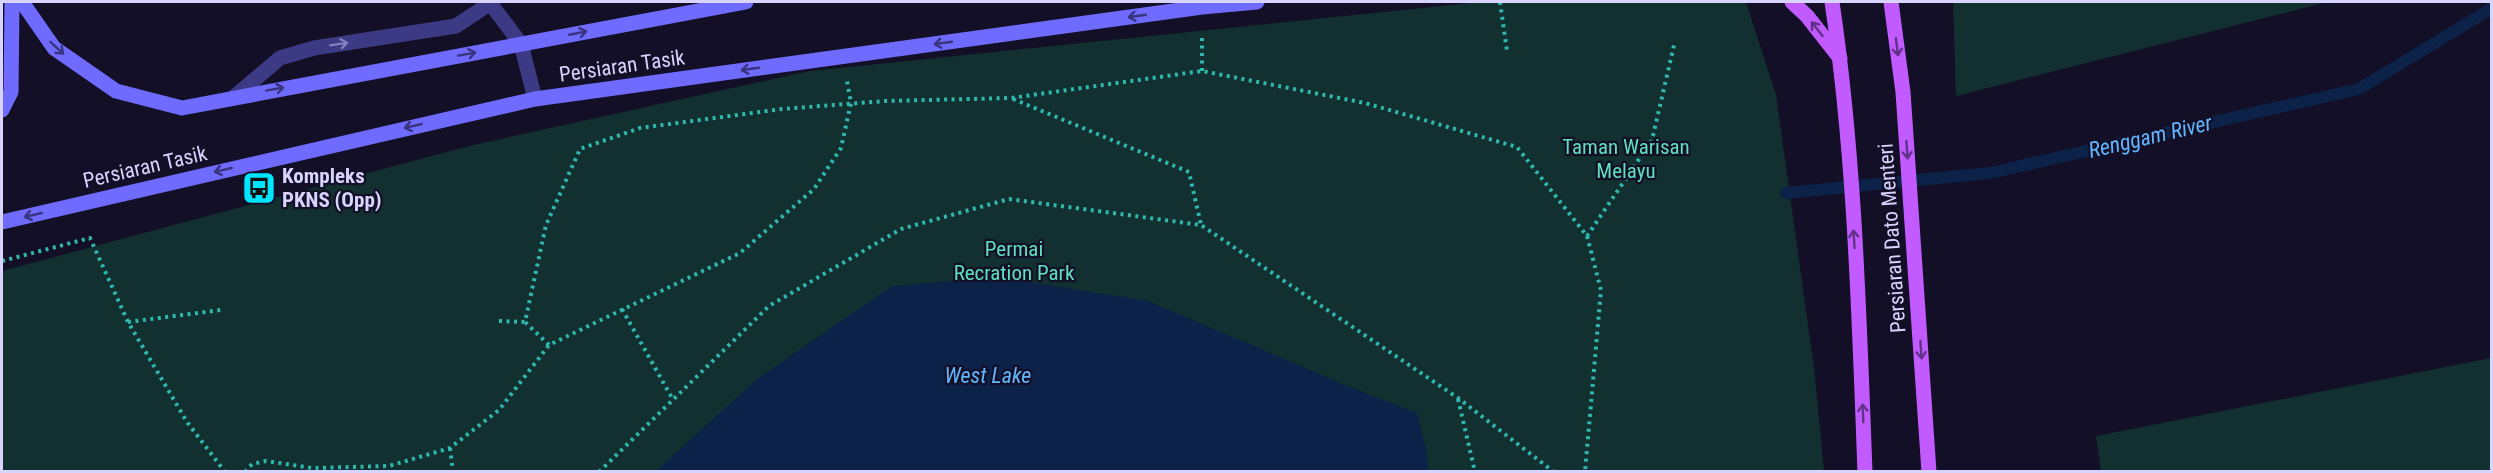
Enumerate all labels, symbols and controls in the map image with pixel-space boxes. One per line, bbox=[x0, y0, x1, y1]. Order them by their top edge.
one-way arrow bbox=[1127, 10, 1147, 21]
one-way arrow bbox=[1811, 21, 1824, 37]
one-way arrow bbox=[568, 27, 588, 38]
one-way arrow bbox=[1891, 36, 1902, 56]
one-way arrow bbox=[934, 37, 954, 48]
one-way arrow bbox=[329, 38, 349, 49]
one-way arrow bbox=[49, 41, 64, 55]
street label: Persiaran Tasik bbox=[558, 45, 687, 87]
one-way arrow bbox=[457, 48, 477, 59]
one-way arrow bbox=[741, 64, 761, 75]
one-way arrow bbox=[265, 83, 285, 94]
water label: Renggam River bbox=[2086, 110, 2215, 163]
one-way arrow bbox=[404, 121, 423, 132]
park label: Taman Warisan Melayu bbox=[1562, 135, 1690, 183]
one-way arrow bbox=[1902, 140, 1913, 159]
street label: Persiaran Tasik bbox=[81, 141, 210, 193]
street label: Persiaran Dato Menteri bbox=[1873, 142, 1911, 334]
place label: Kompleks PKNS (Opp) bbox=[282, 164, 382, 212]
one-way arrow bbox=[214, 165, 233, 176]
bus stop icon: Kompleks PKNS (Opp) bbox=[241, 170, 277, 206]
one-way arrow bbox=[24, 209, 43, 221]
one-way arrow bbox=[1848, 229, 1859, 249]
park label: Permai Recration Park bbox=[954, 237, 1075, 285]
one-way arrow bbox=[1916, 340, 1927, 360]
water label: West Lake bbox=[945, 363, 1031, 388]
one-way arrow bbox=[1857, 404, 1868, 424]

